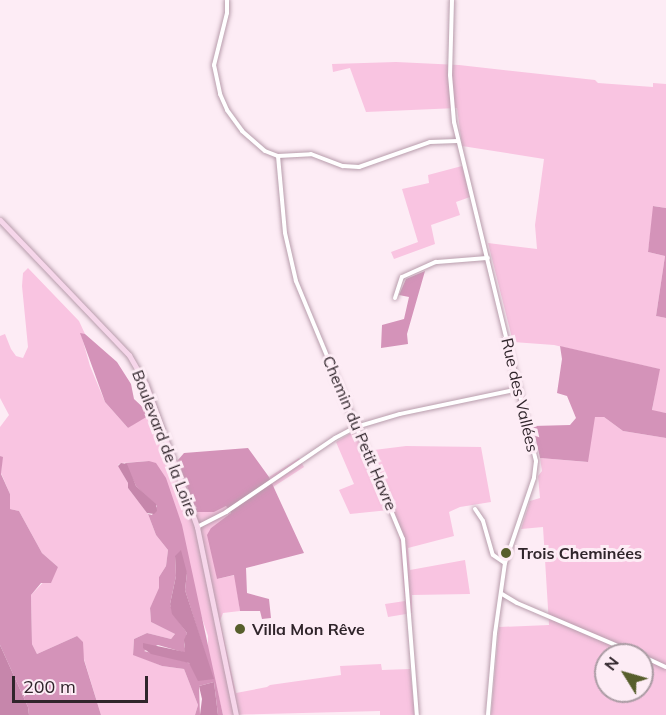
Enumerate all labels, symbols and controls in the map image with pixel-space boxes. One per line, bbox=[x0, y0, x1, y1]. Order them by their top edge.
street label: Rue des Vallées bbox=[498, 336, 542, 454]
street label: Chemin du Petit Havre bbox=[319, 353, 401, 513]
street label: Boulevard de la Loire bbox=[128, 367, 202, 519]
place label: Trois Cheminées bbox=[518, 543, 642, 563]
marker: Trois Cheminées bbox=[499, 546, 513, 560]
place label: Villa Mon Rêve bbox=[252, 619, 365, 639]
marker: Villa Mon Rêve bbox=[233, 622, 247, 636]
north arrow bbox=[594, 643, 654, 703]
text: N bbox=[600, 653, 623, 674]
scale bar bbox=[15, 664, 152, 702]
text: 200 m bbox=[23, 675, 76, 698]

